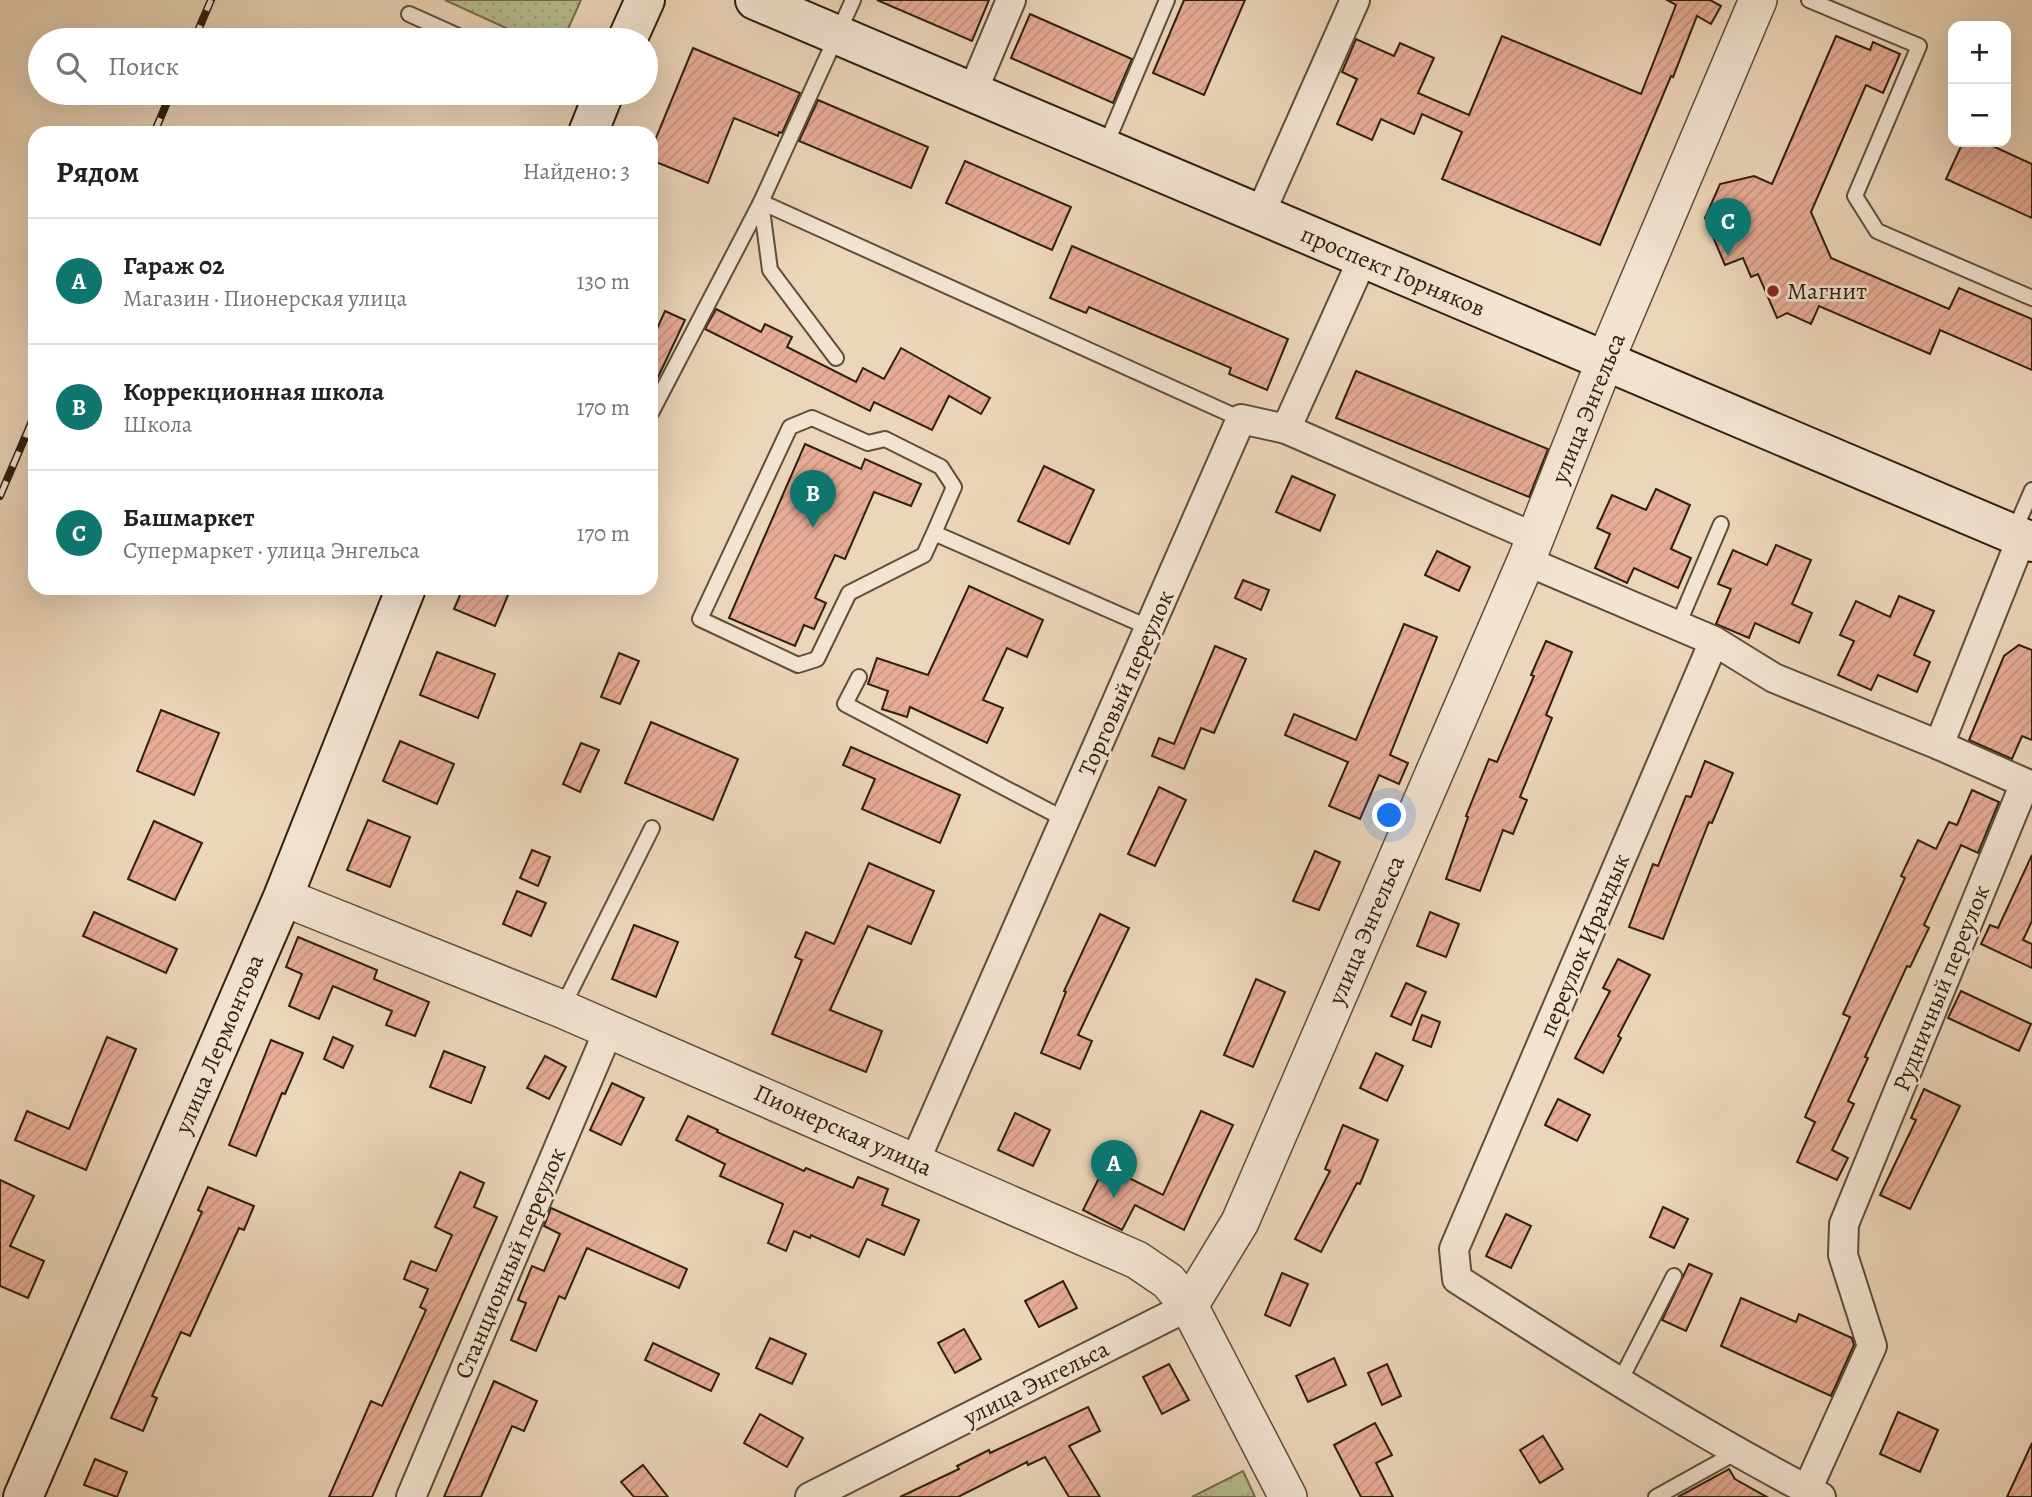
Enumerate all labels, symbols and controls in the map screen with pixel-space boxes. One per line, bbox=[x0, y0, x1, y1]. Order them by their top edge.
map controls bbox=[1948, 21, 2011, 147]
button: + bbox=[1948, 21, 2011, 84]
search box bbox=[28, 28, 658, 105]
icon: search bbox=[52, 48, 90, 86]
text: Поиск bbox=[108, 49, 179, 84]
button: − bbox=[1948, 84, 2011, 147]
text: Рядом bbox=[56, 152, 139, 192]
text: Найдено: 3 bbox=[523, 156, 630, 187]
pin: C bbox=[1705, 198, 1751, 256]
street label: проспект Горняков bbox=[1296, 218, 1490, 324]
text: Гараж 02 bbox=[123, 248, 225, 283]
text: A bbox=[72, 266, 86, 297]
text: 130 m bbox=[577, 266, 630, 297]
place label: Магнит bbox=[1787, 275, 1867, 307]
text: Магазин · Пионерская улица bbox=[123, 283, 407, 314]
marker: Магнит bbox=[1765, 283, 1781, 299]
street label: улица Энгельса bbox=[1543, 328, 1633, 489]
text: Коррекционная школа bbox=[123, 374, 384, 409]
text: B bbox=[72, 392, 86, 423]
text: 170 m bbox=[577, 392, 630, 423]
text: Школа bbox=[123, 409, 192, 440]
pin: B bbox=[790, 470, 836, 528]
text: Башмаркет bbox=[123, 500, 255, 535]
text: C bbox=[72, 518, 86, 549]
text: 170 m bbox=[577, 518, 630, 549]
text: Супермаркет · улица Энгельса bbox=[123, 535, 420, 566]
street label: Торговый переулок bbox=[1071, 585, 1181, 781]
your location bbox=[1372, 798, 1406, 832]
street label: переулок Ирандык bbox=[1531, 848, 1637, 1042]
street label: улица Энгельса bbox=[1320, 850, 1412, 1011]
street label: Рудничный переулок bbox=[1885, 880, 1997, 1096]
street label: улица Лермонтова bbox=[166, 949, 271, 1140]
street label: Пионерская улица bbox=[749, 1076, 937, 1184]
pin: A bbox=[1091, 1140, 1137, 1198]
street label: Станционный переулок bbox=[447, 1142, 573, 1384]
street label: улица Энгельса bbox=[957, 1333, 1114, 1434]

